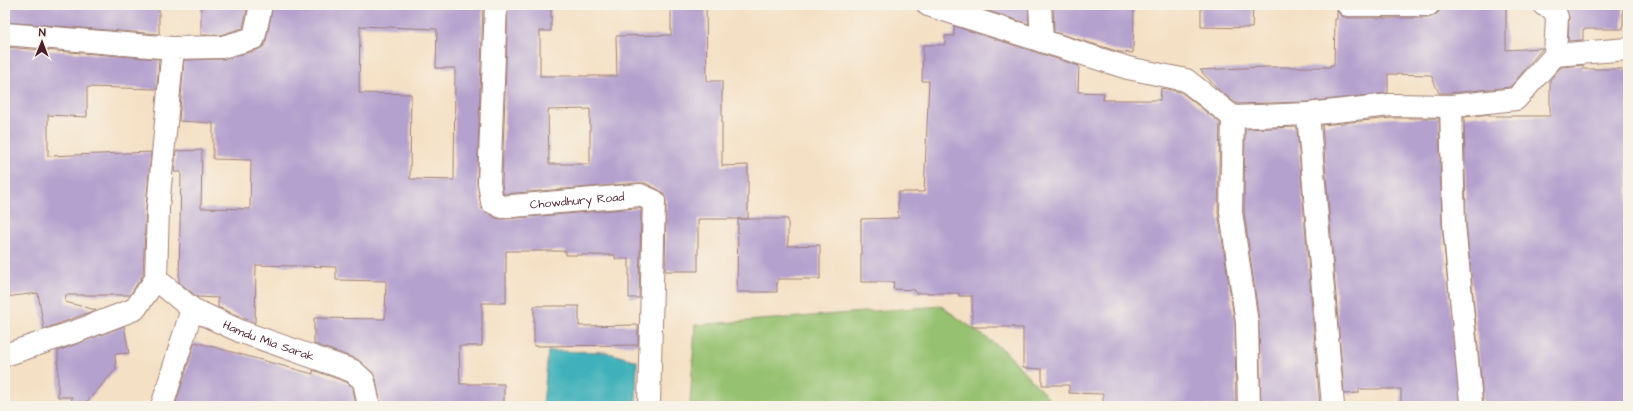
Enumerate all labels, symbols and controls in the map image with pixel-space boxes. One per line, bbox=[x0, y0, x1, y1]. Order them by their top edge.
north arrow bbox=[22, 22, 62, 62]
text: N bbox=[39, 25, 46, 40]
street label: Chowdhury Road bbox=[529, 188, 625, 213]
street label: Hamdu Mia Sarak bbox=[220, 316, 317, 366]

